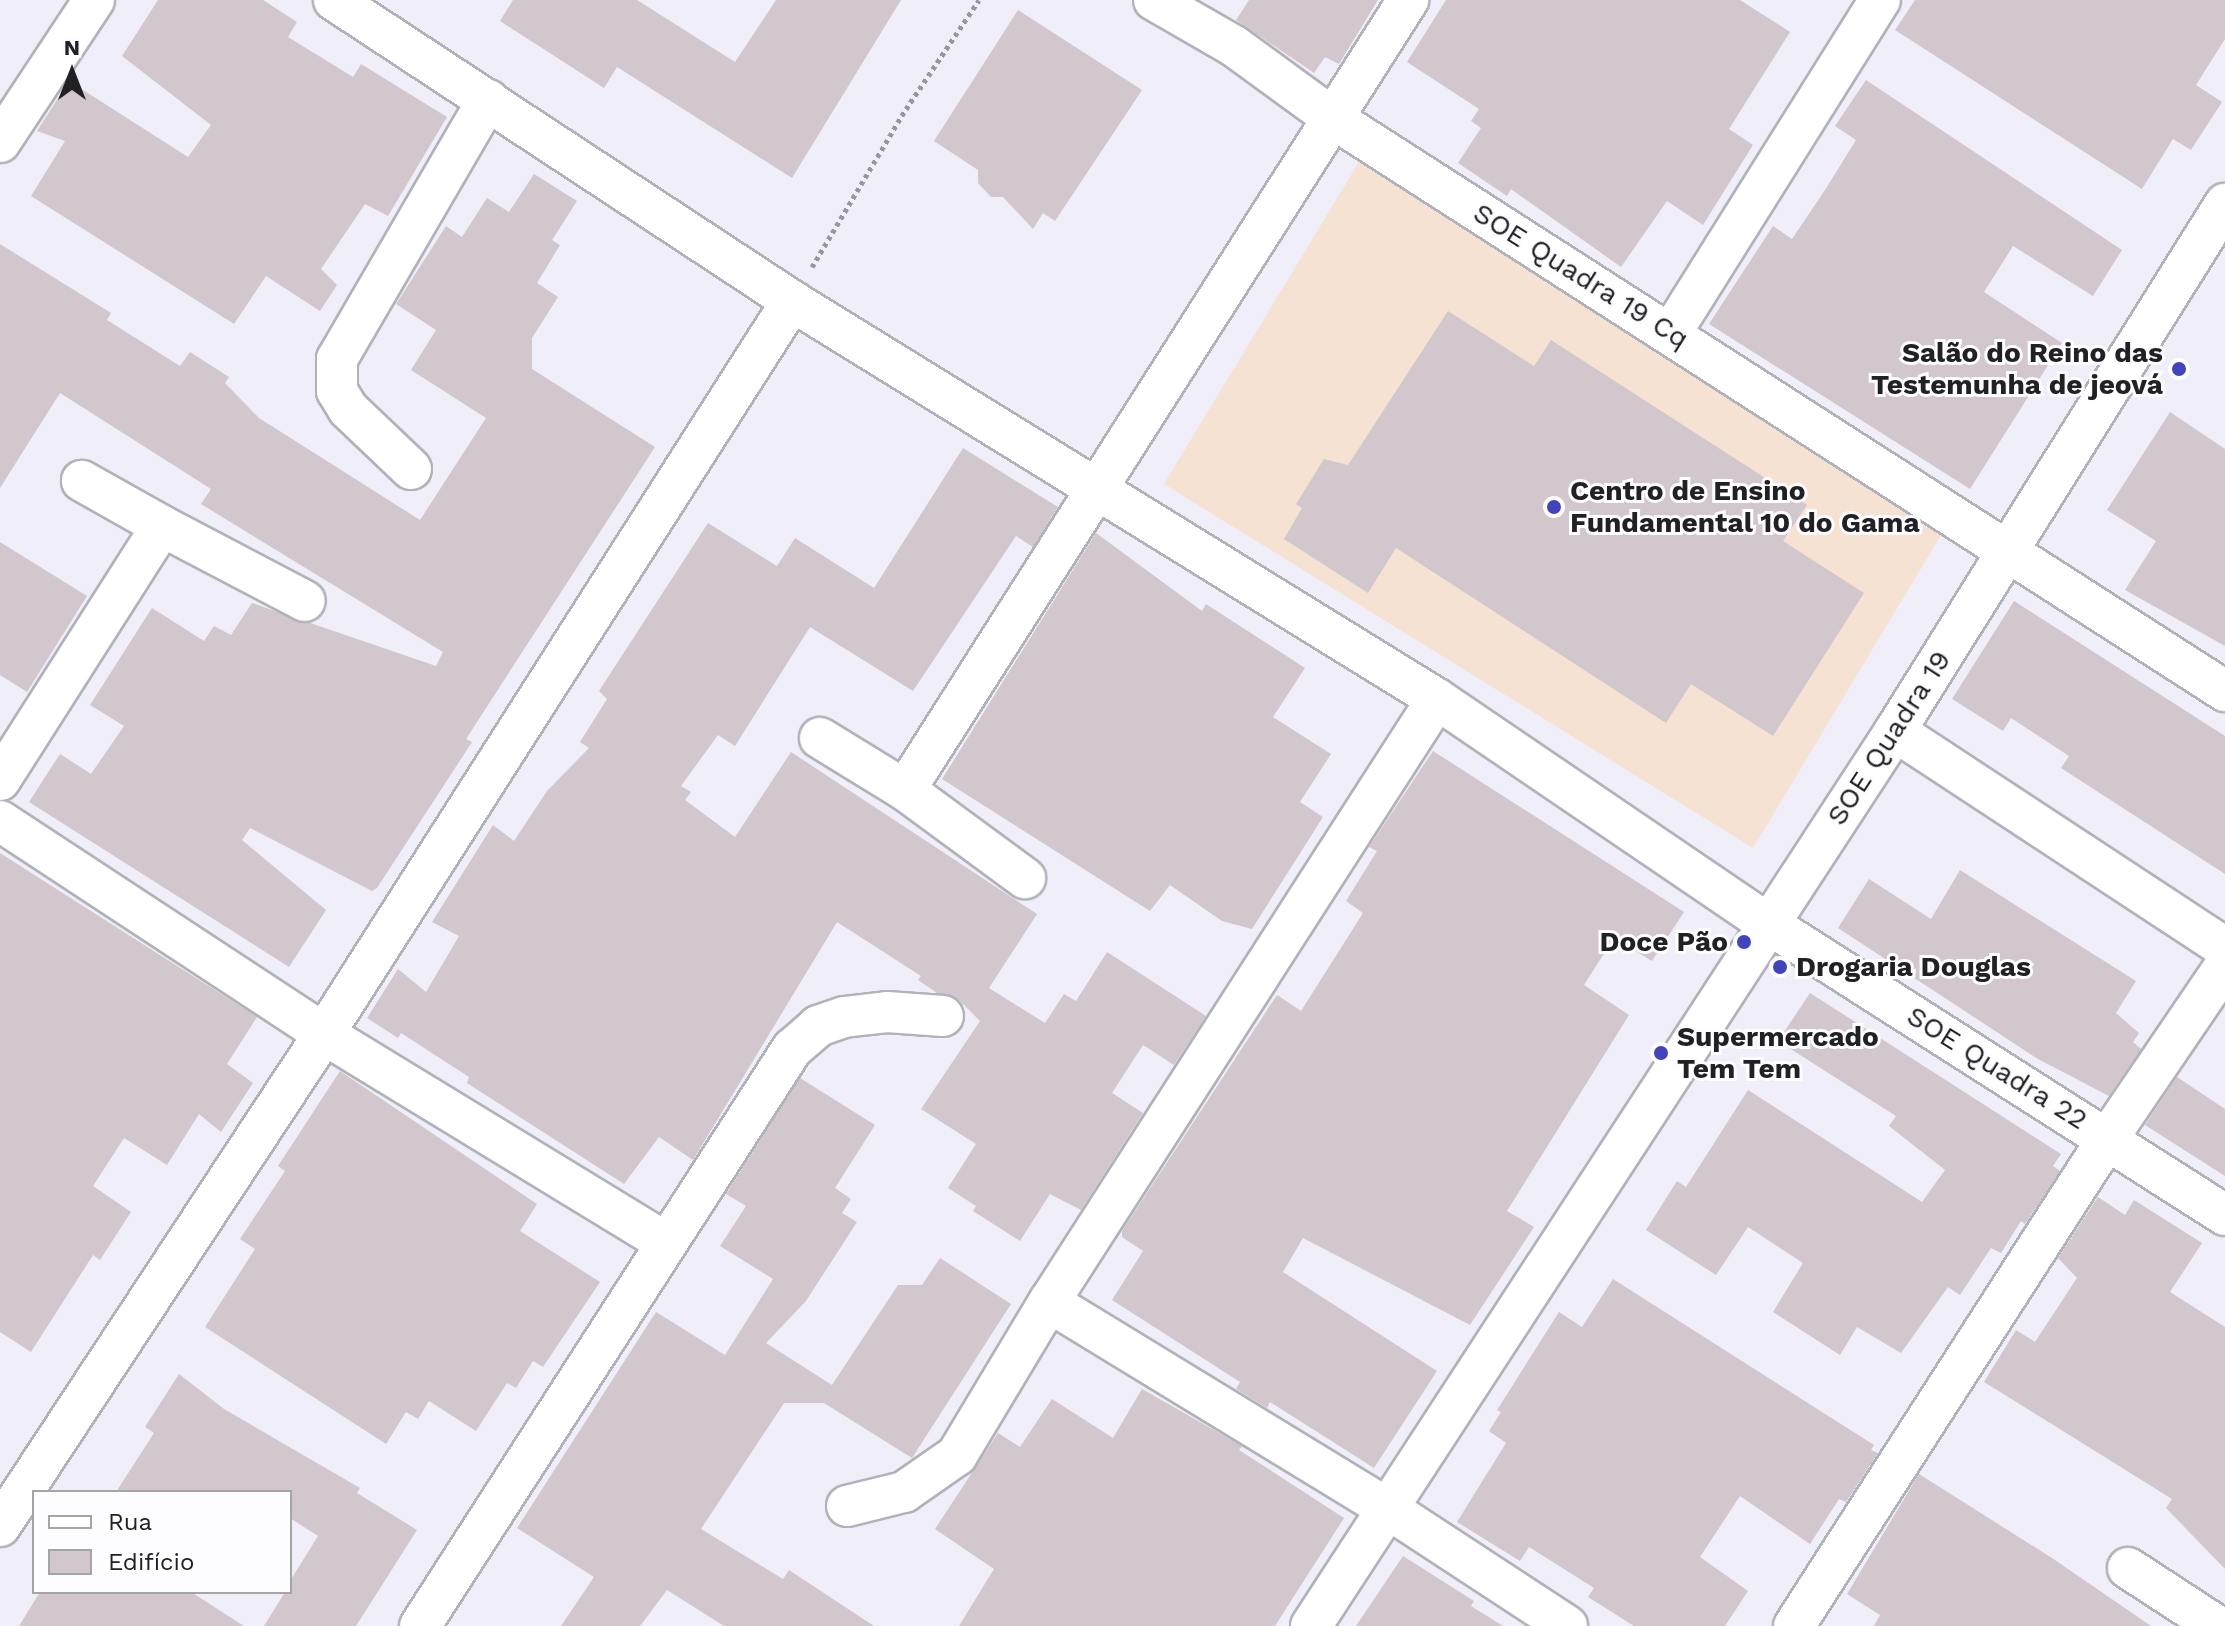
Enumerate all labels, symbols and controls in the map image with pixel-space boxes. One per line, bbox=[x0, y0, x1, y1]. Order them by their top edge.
north arrow bbox=[32, 32, 112, 112]
text: N bbox=[64, 35, 80, 60]
street label: SOE Quadra 19 Cq bbox=[1467, 196, 1695, 356]
place label: Salão do Reino das Testemunha de jeová bbox=[1871, 336, 2163, 402]
marker: Salão do Reino das Testemunha de jeová bbox=[2170, 360, 2188, 378]
place label: Centro de Ensino Fundamental 10 do Gama bbox=[1570, 474, 1920, 540]
marker: Centro de Ensino Fundamental 10 do Gama bbox=[1545, 498, 1563, 516]
street label: SOE Quadra 19 bbox=[1820, 644, 1958, 832]
place label: Doce Pão bbox=[1599, 925, 1728, 959]
marker: Doce Pão bbox=[1735, 933, 1753, 951]
place label: Drogaria Douglas bbox=[1796, 950, 2031, 984]
marker: Drogaria Douglas bbox=[1771, 958, 1789, 976]
street label: SOE Quadra 22 bbox=[1900, 999, 2094, 1137]
place label: Supermercado Tem Tem bbox=[1677, 1020, 1879, 1086]
marker: Supermercado Tem Tem bbox=[1652, 1044, 1670, 1062]
legend bbox=[32, 1490, 292, 1594]
text: Rua bbox=[108, 1508, 152, 1536]
text: Edifício bbox=[108, 1548, 194, 1576]

